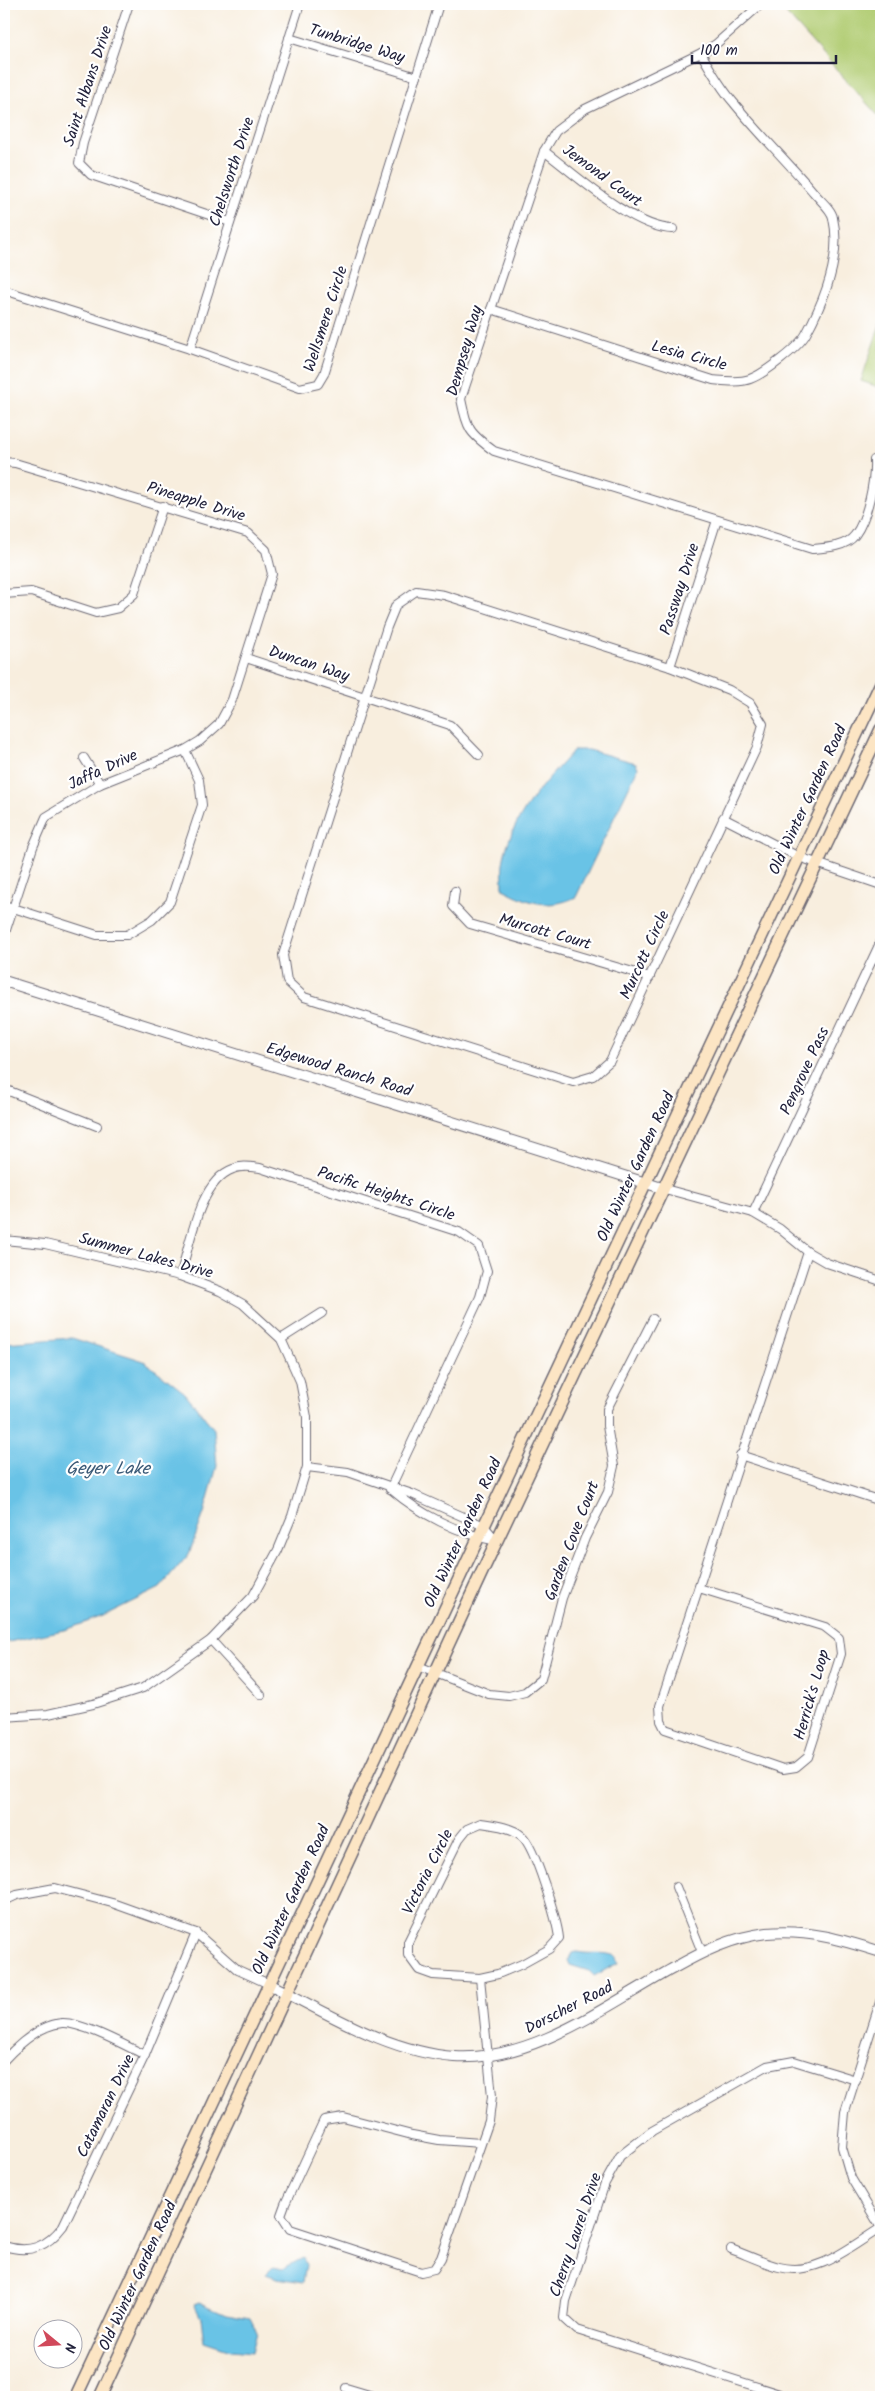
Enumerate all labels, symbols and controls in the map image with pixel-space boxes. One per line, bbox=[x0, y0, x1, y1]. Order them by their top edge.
street label: Tunbridge Way bbox=[306, 18, 408, 71]
street label: Saint Albans Drive bbox=[57, 22, 119, 150]
scale bar bbox=[692, 32, 836, 64]
text: 100 m bbox=[700, 39, 738, 63]
street label: Chelsworth Drive bbox=[203, 114, 261, 230]
street label: Jemond Court bbox=[557, 138, 648, 214]
street label: Wellsmere Circle bbox=[297, 263, 355, 375]
street label: Dempsey Way bbox=[440, 302, 490, 399]
street label: Lesia Circle bbox=[648, 334, 730, 378]
street label: Pineapple Drive bbox=[144, 475, 248, 529]
street label: Passway Drive bbox=[653, 540, 707, 638]
street label: Duncan Way bbox=[265, 639, 353, 689]
street label: Old Winter Garden Road bbox=[762, 720, 854, 879]
street label: Jaffa Drive bbox=[64, 743, 142, 797]
street label: Murcott Circle bbox=[613, 906, 677, 1004]
street label: Murcott Court bbox=[496, 907, 595, 957]
street label: Pengrove Pass bbox=[774, 1023, 836, 1119]
street label: Edgewood Ranch Road bbox=[263, 1036, 416, 1104]
street label: Old Winter Garden Road bbox=[590, 1087, 682, 1246]
street label: Pacific Heights Circle bbox=[314, 1160, 458, 1228]
street label: Summer Lakes Drive bbox=[76, 1226, 216, 1286]
street label: Old Winter Garden Road bbox=[417, 1453, 509, 1612]
water label: Geyer Lake bbox=[66, 1455, 152, 1484]
street label: Garden Cove Court bbox=[538, 1477, 607, 1604]
street label: Herrick's Loop bbox=[787, 1646, 837, 1743]
street label: Old Winter Garden Road bbox=[245, 1820, 337, 1979]
street label: Victoria Circle bbox=[396, 1825, 460, 1919]
street label: Dorscher Road bbox=[520, 1975, 619, 2041]
street label: Catamaran Drive bbox=[70, 2050, 142, 2162]
street label: Cherry Laurel Drive bbox=[543, 2169, 609, 2301]
street label: Old Winter Garden Road bbox=[92, 2196, 184, 2355]
north arrow bbox=[32, 2318, 82, 2368]
text: N bbox=[58, 2340, 81, 2355]

